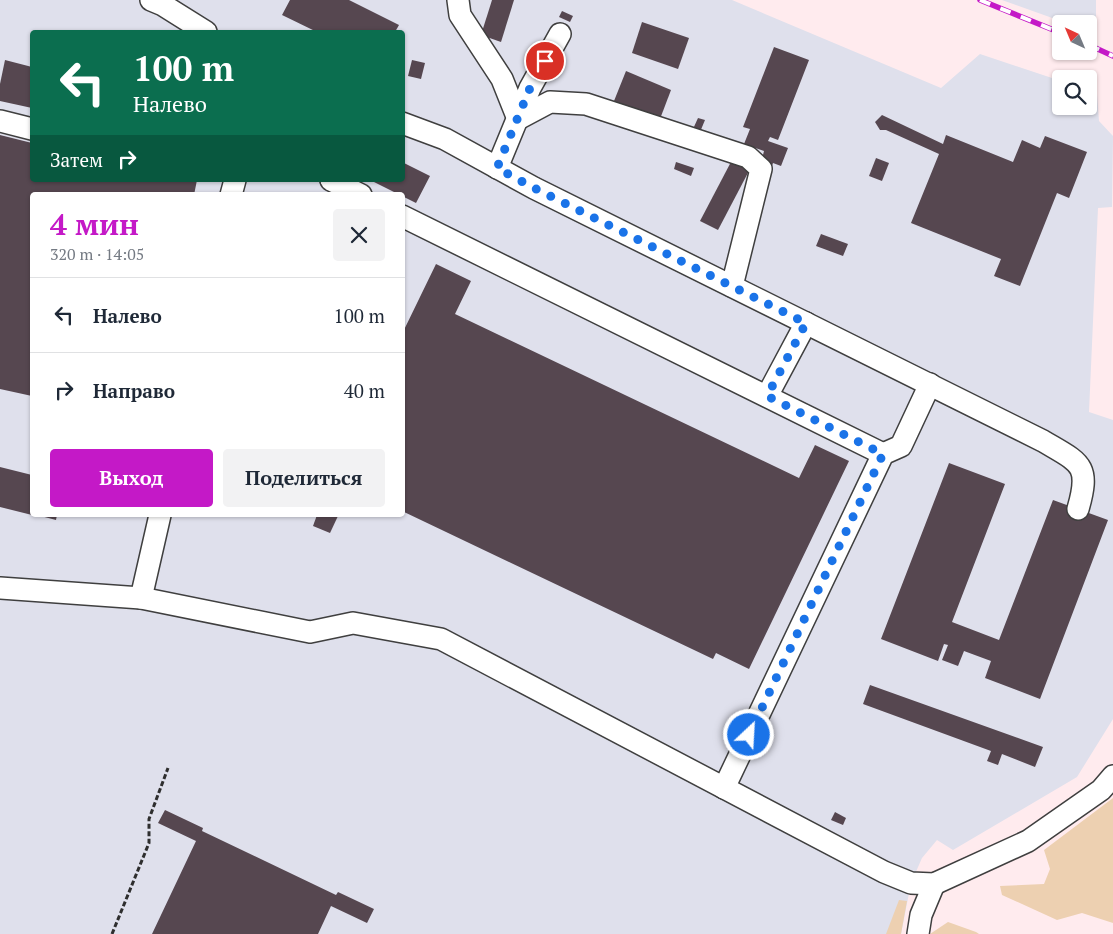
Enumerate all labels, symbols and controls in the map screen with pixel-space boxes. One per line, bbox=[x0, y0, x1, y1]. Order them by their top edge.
north arrow bbox=[1052, 15, 1098, 60]
map controls bbox=[1052, 15, 1097, 115]
pin bbox=[524, 40, 566, 82]
text: 100 m bbox=[133, 45, 234, 91]
icon: arrive bbox=[531, 47, 559, 75]
icon: left bbox=[50, 50, 115, 115]
button: search bbox=[1052, 70, 1097, 115]
text: Налево bbox=[133, 89, 207, 118]
icon: right bbox=[113, 145, 141, 173]
text: Затем bbox=[50, 147, 103, 172]
text: 4 мин bbox=[50, 204, 139, 244]
button: close bbox=[333, 209, 385, 261]
text: 320 m · 14:05 bbox=[50, 243, 144, 265]
icon: left bbox=[50, 301, 78, 329]
text: Налево bbox=[93, 303, 162, 328]
text: 100 m bbox=[334, 303, 385, 328]
icon: right bbox=[50, 376, 78, 404]
text: Направо bbox=[93, 378, 175, 403]
text: 40 m bbox=[344, 378, 385, 403]
button: Выход bbox=[50, 449, 213, 507]
button: Поделиться bbox=[223, 449, 385, 507]
position arrow bbox=[722, 708, 774, 760]

